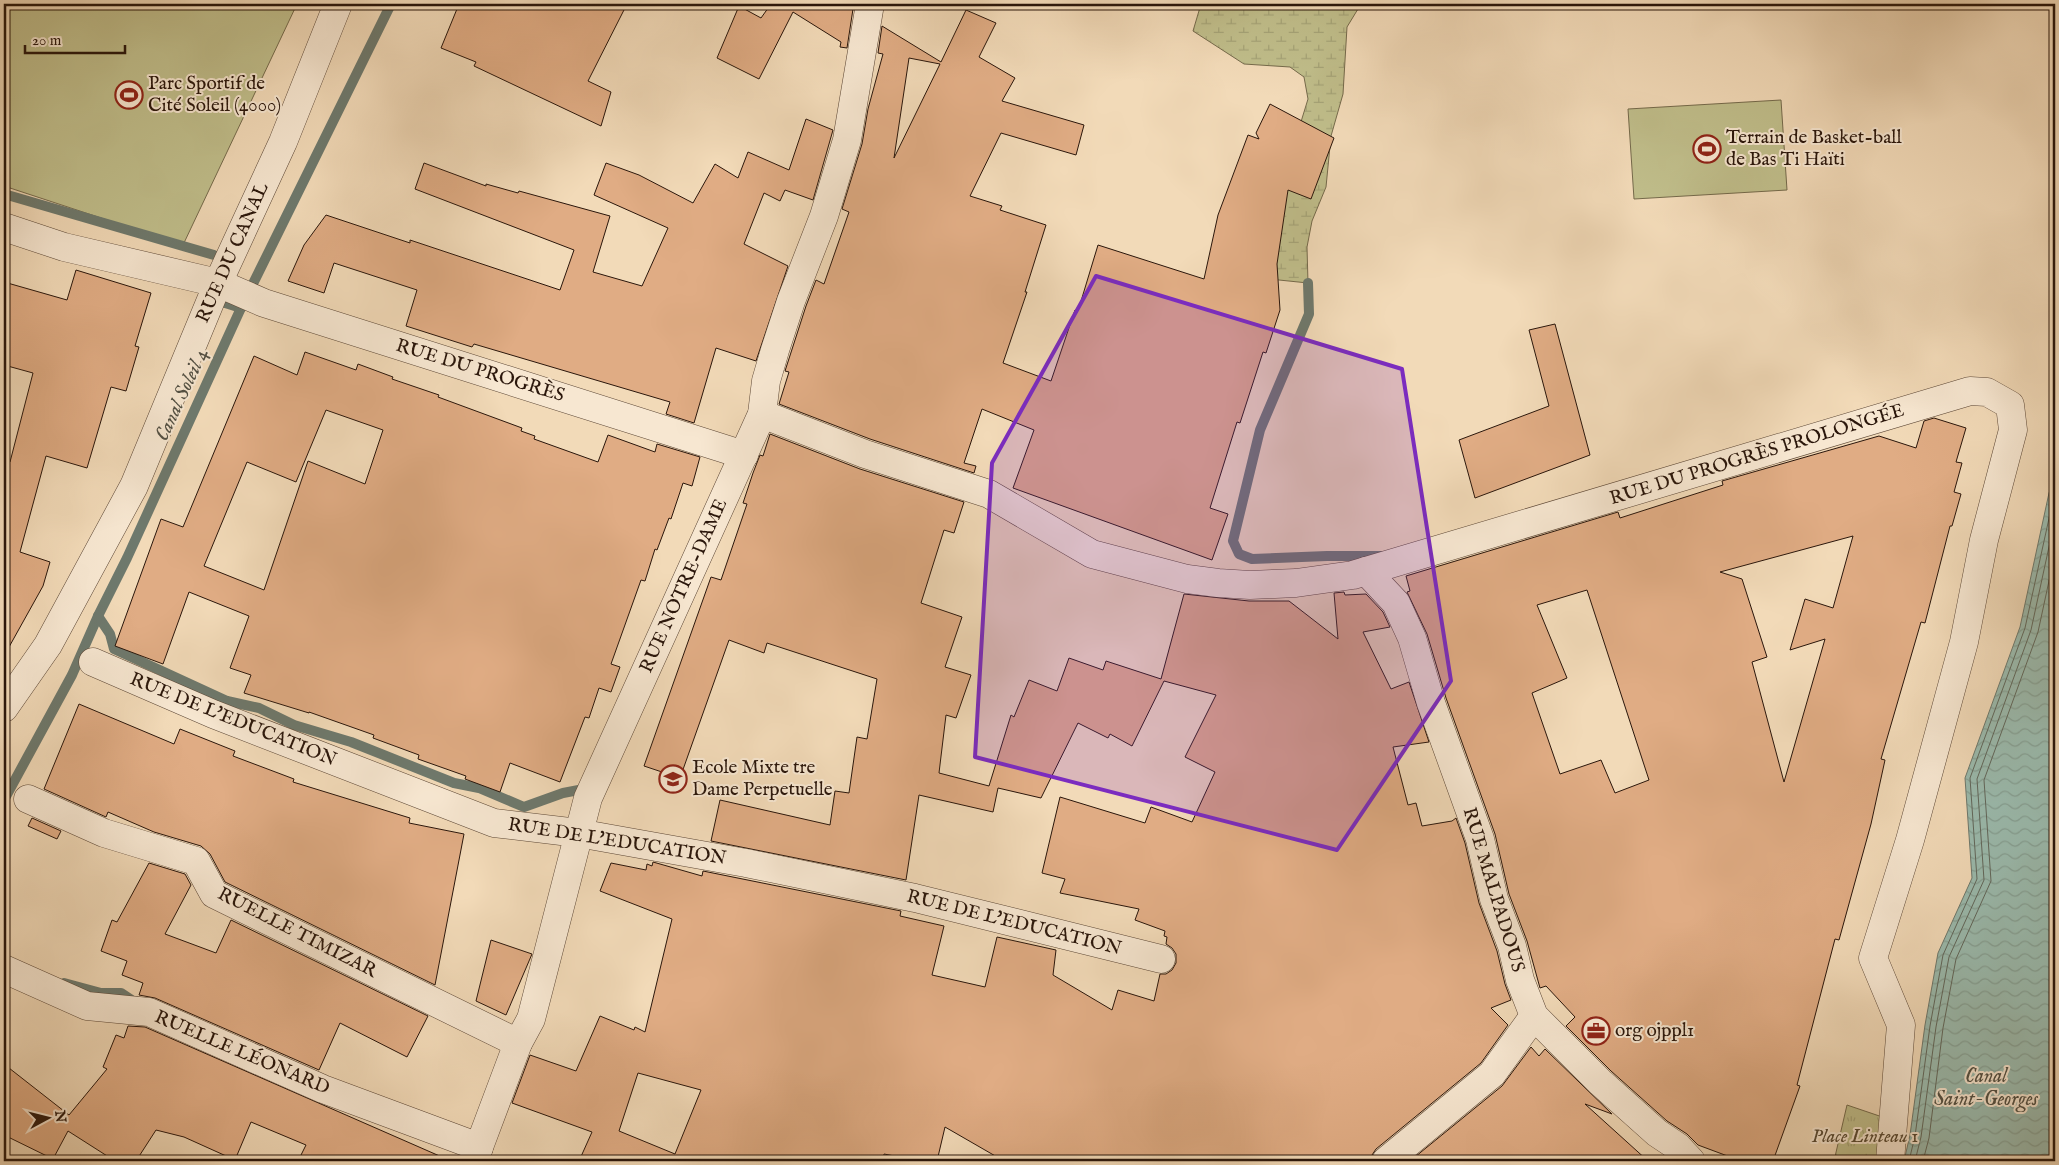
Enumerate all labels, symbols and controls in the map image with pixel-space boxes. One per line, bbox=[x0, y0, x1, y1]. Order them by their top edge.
scale bar bbox=[25, 22, 125, 54]
text: 20 m bbox=[32, 31, 62, 50]
place label: Parc Sportif de Cité Soleil (4000) bbox=[148, 72, 281, 118]
sports icon: Parc Sportif de Cité Soleil (4000) bbox=[114, 80, 144, 110]
place label: Terrain de Basket-ball de Bas Ti Haïti bbox=[1726, 126, 1903, 172]
sports icon: Terrain de Basket-ball de Bas Ti Haïti bbox=[1692, 134, 1722, 164]
street label: RUE DU CANAL bbox=[191, 179, 275, 327]
street label: RUE DU PROGRÈS bbox=[393, 333, 568, 408]
water label: Canal Soleil 4 bbox=[150, 344, 214, 445]
street label: RUE DU PROGRÈS PROLONGÉE bbox=[1607, 398, 1907, 511]
street label: RUE NOTRE-DAME bbox=[635, 495, 733, 677]
street label: RUE DE L'EDUCATION bbox=[126, 668, 340, 772]
place label: Ecole Mixte tre Dame Perpetuelle bbox=[692, 756, 833, 802]
school or university icon: Ecole Mixte tre Dame Perpetuelle bbox=[658, 764, 688, 794]
street label: RUE MALPADOUS bbox=[1457, 805, 1529, 975]
street label: RUE DE L'EDUCATION bbox=[506, 813, 728, 871]
street label: RUELLE TIMIZAR bbox=[213, 882, 381, 984]
street label: RUE DE L'EDUCATION bbox=[904, 885, 1124, 961]
street label: RUELLE LÉONARD bbox=[151, 1004, 334, 1101]
office icon: org ojppl1 bbox=[1581, 1016, 1611, 1046]
place label: org ojppl1 bbox=[1615, 1019, 1694, 1043]
water label: Canal Saint-Georges bbox=[1934, 1064, 2038, 1113]
north arrow bbox=[22, 1092, 72, 1142]
text: N bbox=[50, 1108, 70, 1124]
park label: Place Linteau 1 bbox=[1812, 1125, 1918, 1149]

